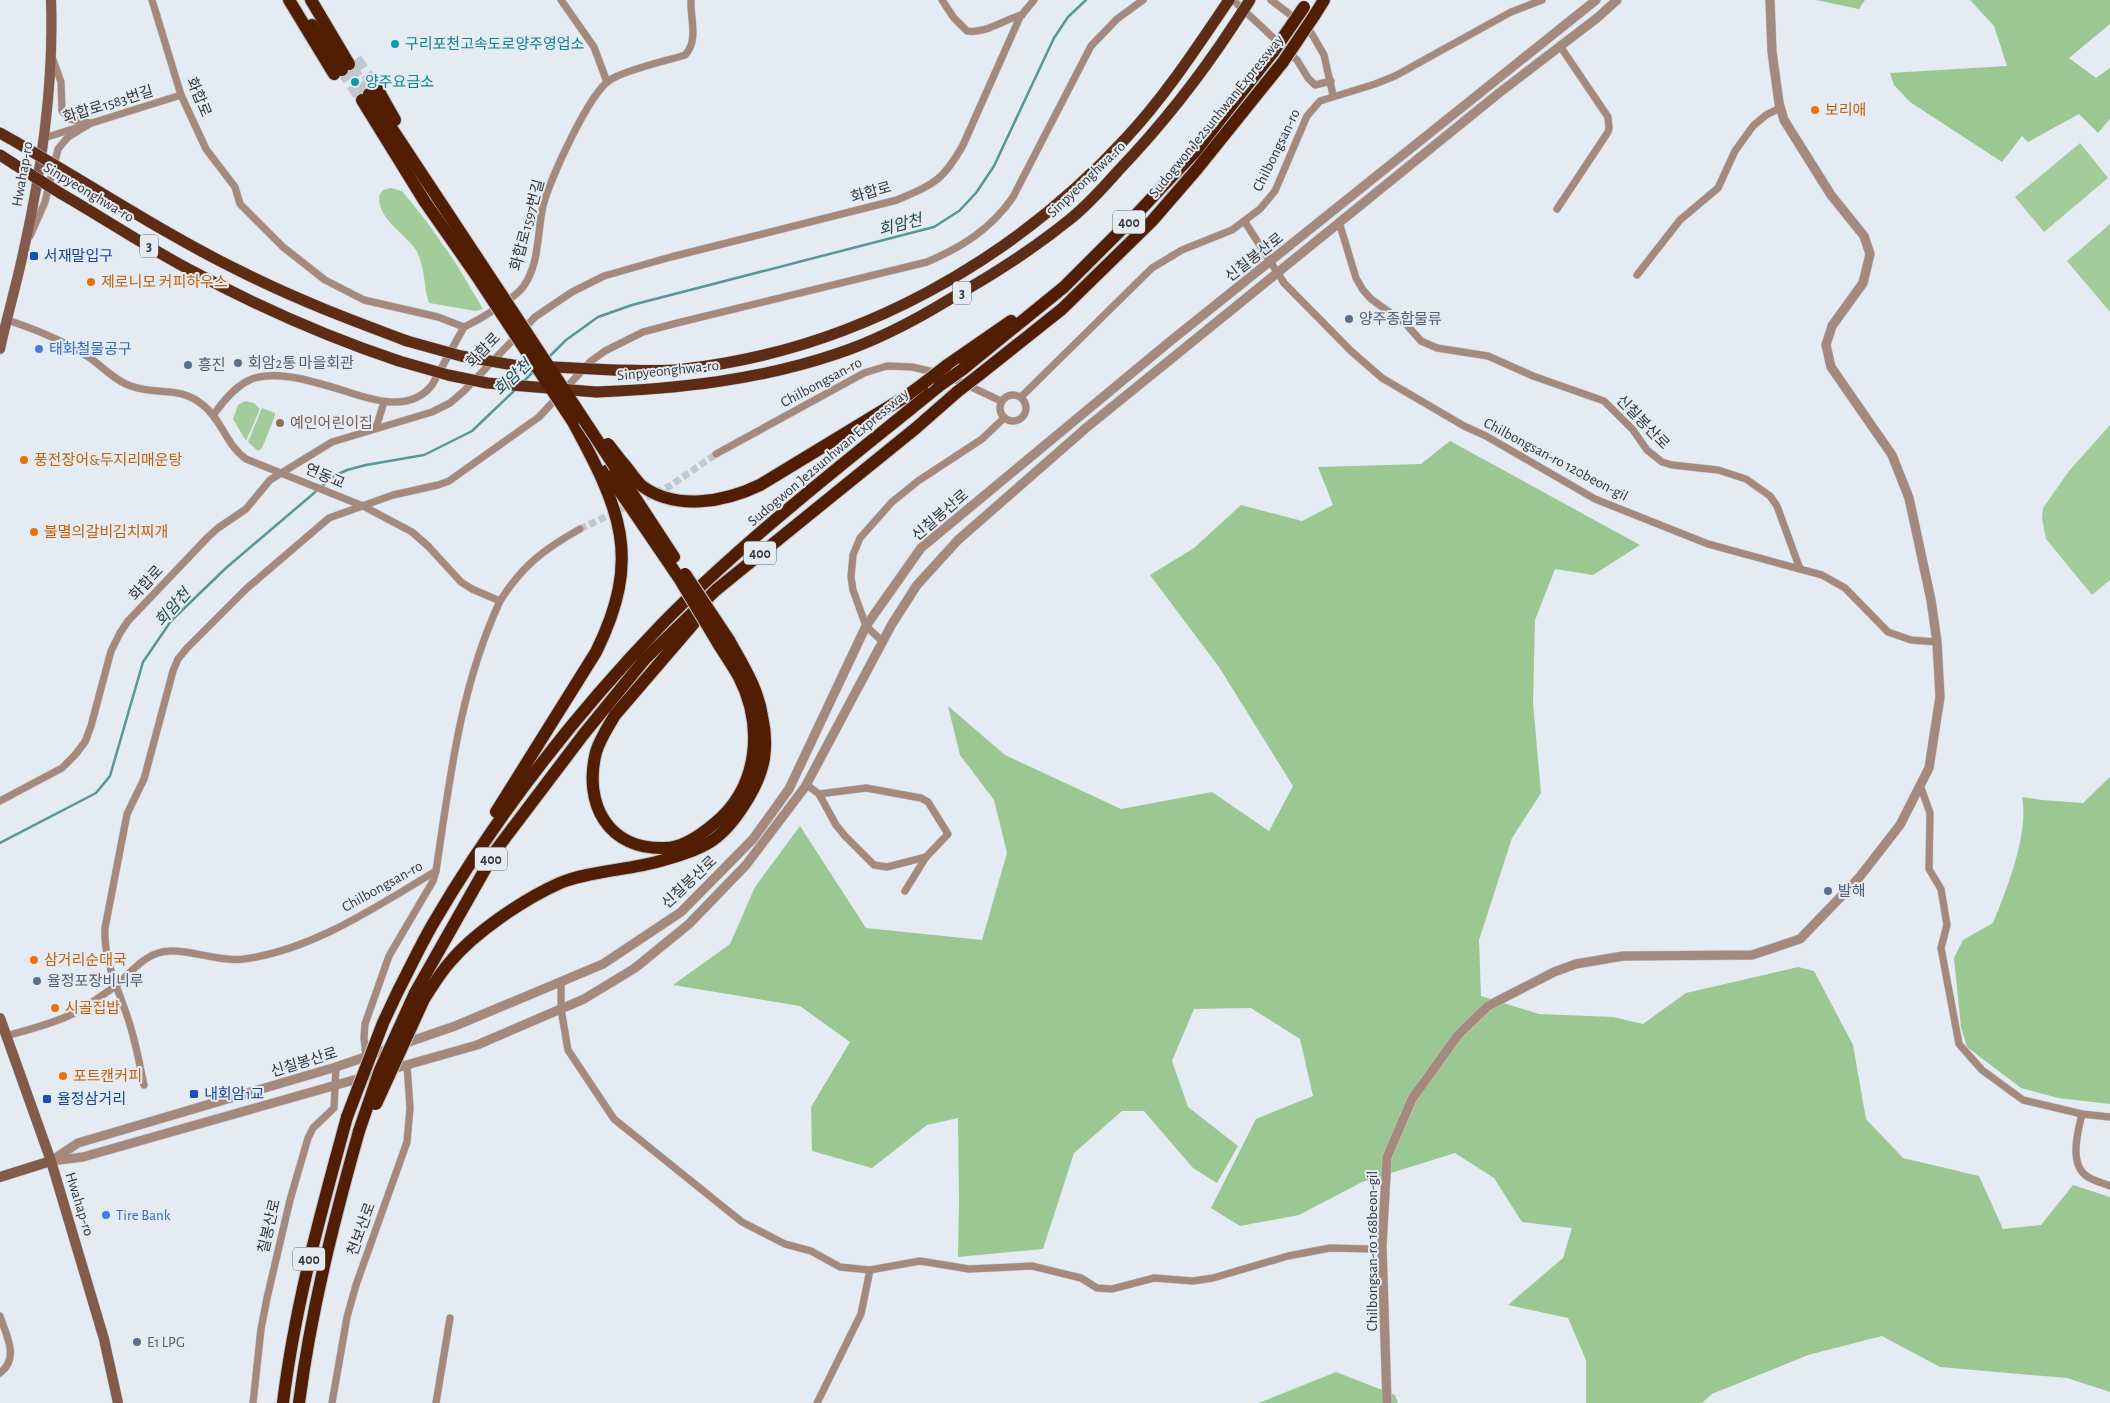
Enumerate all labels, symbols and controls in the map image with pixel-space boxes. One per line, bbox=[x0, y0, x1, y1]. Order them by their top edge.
street label: Sudogwon Je2sunhwan Expressway bbox=[1146, 32, 1287, 201]
place label: 구리포천고속도로양주영업소 bbox=[405, 35, 585, 52]
marker: 구리포천고속도로양주영업소 bbox=[389, 38, 401, 50]
place label: 양주요금소 bbox=[365, 74, 434, 90]
street label: 화합로 bbox=[184, 75, 214, 119]
marker: 양주요금소 bbox=[349, 76, 361, 88]
street label: 화합로1583번길 bbox=[61, 83, 155, 125]
place label: 보리애 bbox=[1825, 102, 1866, 118]
marker: 보리애 bbox=[1809, 104, 1821, 116]
street label: Chilbongsan-ro bbox=[1250, 107, 1303, 194]
street label: Sinpyeonghwa-ro bbox=[1044, 138, 1128, 220]
street label: Hwahap-ro bbox=[9, 140, 36, 208]
street label: Sinpyeonghwa-ro bbox=[41, 160, 136, 225]
street label: 화합로1597번길 bbox=[507, 178, 547, 272]
street label: 화합로 bbox=[849, 179, 893, 205]
water label: 회암천 bbox=[877, 210, 926, 238]
road number: 400 bbox=[1113, 210, 1145, 233]
street label: 신칠봉산로 bbox=[1221, 229, 1286, 285]
road number: 3 bbox=[140, 235, 158, 258]
place label: 서재말입구 bbox=[44, 248, 113, 264]
marker: 서재말입구 bbox=[28, 250, 40, 262]
place label: 제로니모 커피하우스 bbox=[101, 274, 228, 290]
marker: 제로니모 커피하우스 bbox=[85, 276, 97, 288]
road number: 3 bbox=[953, 282, 971, 304]
place label: 양주종합물류 bbox=[1359, 311, 1442, 327]
marker: 양주종합물류 bbox=[1343, 313, 1355, 325]
street label: 화합로 bbox=[463, 330, 503, 370]
place label: 태화철물공구 bbox=[49, 341, 132, 357]
marker: 태화철물공구 bbox=[33, 343, 45, 355]
water label: 회암천 bbox=[491, 354, 536, 399]
place label: 회암2통 마을회관 bbox=[248, 355, 354, 371]
street label: Chilbongsan-ro bbox=[778, 355, 864, 410]
place label: 흥진 bbox=[198, 357, 226, 373]
marker: 회암2통 마을회관 bbox=[232, 357, 244, 369]
street label: Sinpyeonghwa-ro bbox=[616, 358, 720, 383]
marker: 흥진 bbox=[182, 359, 194, 371]
street label: Sudogwon Je2sunhwan Expressway bbox=[745, 385, 912, 529]
street label: 신칠봉산로 bbox=[1613, 391, 1673, 452]
place label: 예인어린이집 bbox=[290, 415, 373, 431]
street label: Chilbongsan-ro 120beon-gil bbox=[1481, 415, 1630, 504]
marker: 예인어린이집 bbox=[274, 417, 286, 429]
place label: 풍전장어&두지리매운탕 bbox=[34, 452, 183, 468]
marker: 풍전장어&두지리매운탕 bbox=[18, 454, 30, 466]
street label: 연동교 bbox=[303, 461, 347, 491]
street label: 신칠봉산로 bbox=[908, 486, 971, 544]
place label: 불멸의갈비김치찌개 bbox=[44, 524, 168, 540]
marker: 불멸의갈비김치찌개 bbox=[28, 526, 40, 538]
road number: 400 bbox=[744, 542, 776, 564]
street label: 화합로 bbox=[126, 562, 166, 604]
water label: 회암천 bbox=[151, 584, 195, 629]
road number: 400 bbox=[475, 848, 507, 871]
street label: 신칠봉산로 bbox=[658, 852, 720, 911]
street label: Chilbongsan-ro bbox=[339, 858, 425, 915]
place label: 발해 bbox=[1838, 883, 1866, 899]
marker: 발해 bbox=[1822, 885, 1834, 897]
place label: 삼거리순대국 bbox=[44, 952, 127, 968]
marker: 삼거리순대국 bbox=[28, 954, 40, 966]
place label: 율정포장비니루 bbox=[47, 973, 144, 989]
marker: 율정포장비니루 bbox=[31, 975, 43, 987]
place label: 시골집밥 bbox=[65, 1000, 120, 1016]
marker: 시골집밥 bbox=[49, 1002, 61, 1014]
street label: 신칠봉산로 bbox=[268, 1043, 339, 1080]
place label: 포트캔커피 bbox=[73, 1068, 142, 1084]
marker: 포트캔커피 bbox=[57, 1070, 69, 1082]
place label: 내회암1교 bbox=[204, 1086, 264, 1102]
marker: 내회암1교 bbox=[188, 1088, 200, 1100]
place label: 율정삼거리 bbox=[57, 1091, 126, 1107]
marker: 율정삼거리 bbox=[41, 1093, 53, 1105]
street label: Hwahap-ro bbox=[63, 1171, 96, 1238]
street label: Chilbongsan-ro 168beon-gil bbox=[1365, 1171, 1380, 1331]
street label: 칠봉산로 bbox=[254, 1197, 283, 1255]
street label: 천보산로 bbox=[343, 1200, 378, 1258]
place label: Tire Bank bbox=[116, 1208, 171, 1223]
marker: Tire Bank bbox=[100, 1209, 112, 1221]
road number: 400 bbox=[293, 1248, 325, 1270]
place label: E1 LPG bbox=[147, 1335, 185, 1350]
marker: E1 LPG bbox=[131, 1336, 143, 1348]

